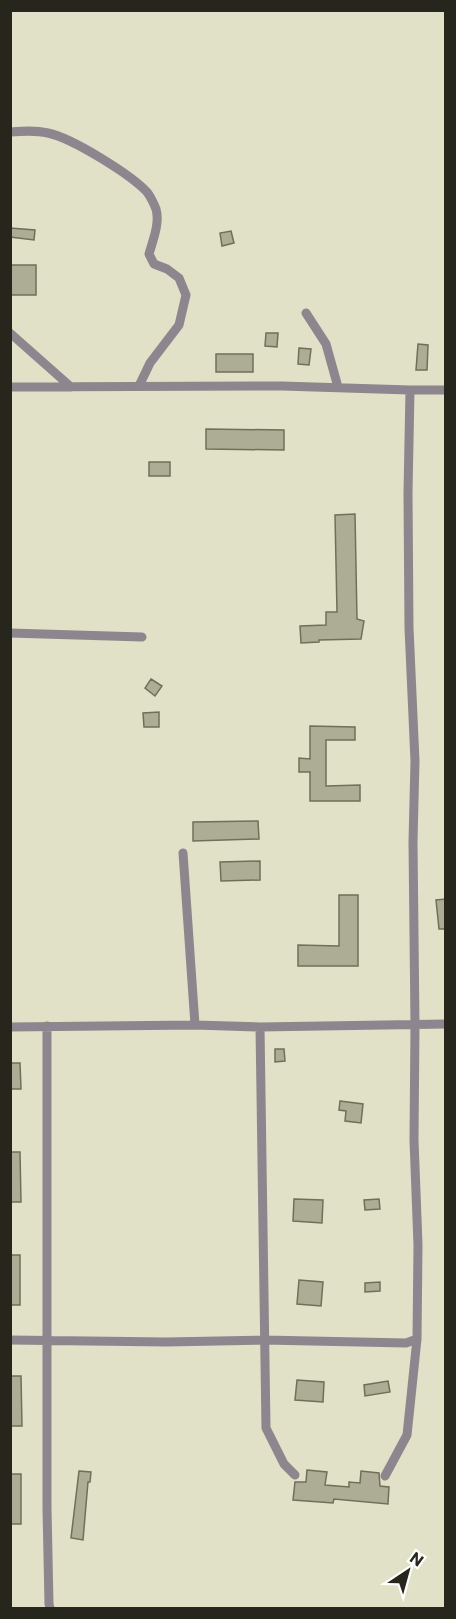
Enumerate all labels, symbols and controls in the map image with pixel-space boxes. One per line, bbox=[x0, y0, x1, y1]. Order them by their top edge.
north arrow bbox=[378, 1541, 438, 1601]
text: N bbox=[407, 1547, 428, 1570]

